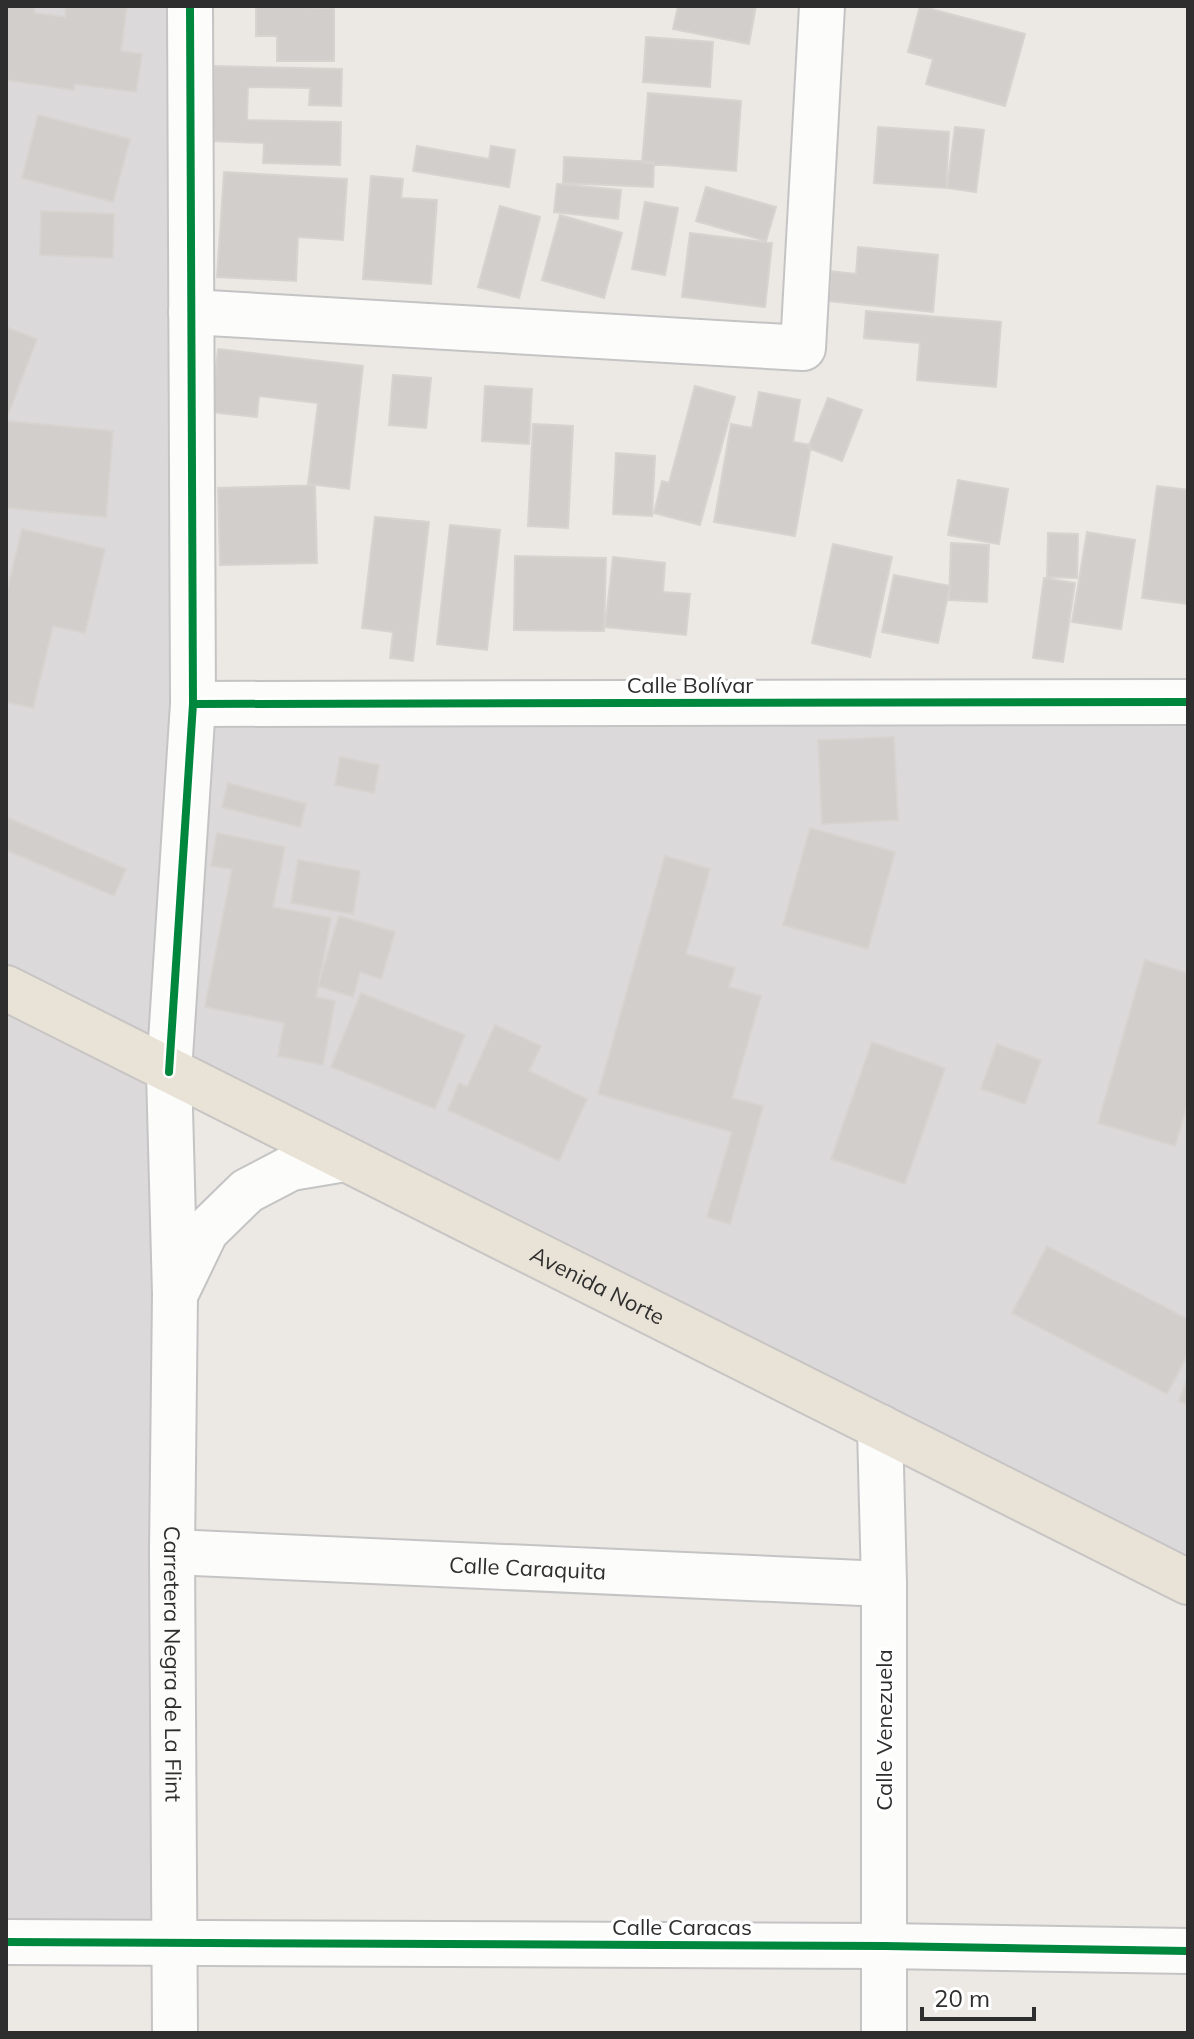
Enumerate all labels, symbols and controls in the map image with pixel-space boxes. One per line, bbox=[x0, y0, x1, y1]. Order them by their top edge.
street label: Calle Bolívar bbox=[627, 671, 753, 699]
street label: Avenida Norte bbox=[526, 1240, 669, 1331]
street label: Carretera Negra de La Flint bbox=[158, 1526, 188, 1802]
street label: Calle Caraquita bbox=[449, 1550, 607, 1585]
street label: Calle Venezuela bbox=[870, 1649, 898, 1811]
street label: Calle Caracas bbox=[612, 1913, 752, 1941]
scale bar bbox=[922, 1971, 1034, 2021]
text: 20 m bbox=[934, 1983, 990, 2013]

